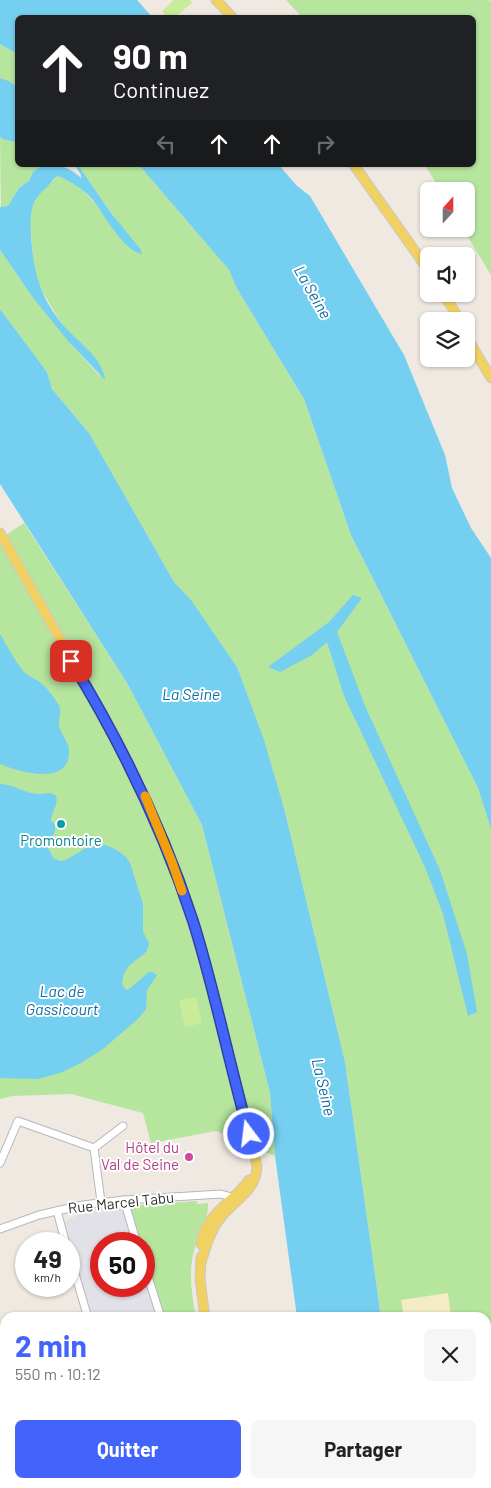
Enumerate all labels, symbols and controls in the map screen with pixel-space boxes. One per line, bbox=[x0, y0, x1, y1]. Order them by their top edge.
text: 90 m bbox=[113, 34, 188, 76]
icon: ahead bbox=[30, 35, 95, 100]
text: Continuez bbox=[113, 76, 209, 102]
icon: left bbox=[152, 130, 180, 158]
icon: ahead bbox=[205, 130, 233, 158]
icon: ahead bbox=[258, 130, 286, 158]
icon: right bbox=[311, 130, 339, 158]
north arrow bbox=[420, 182, 475, 238]
map controls bbox=[420, 182, 475, 367]
button: sound bbox=[420, 247, 475, 302]
water label: La Seine bbox=[291, 262, 336, 322]
button: layers bbox=[420, 312, 475, 367]
pin bbox=[50, 640, 92, 682]
icon: arrive bbox=[57, 647, 85, 675]
water label: La Seine bbox=[162, 684, 220, 703]
marker: Promontoire bbox=[55, 818, 67, 830]
place label: Promontoire bbox=[20, 831, 102, 849]
water label: Lac de Gassicourt bbox=[26, 981, 99, 1018]
water label: La Seine bbox=[309, 1056, 340, 1117]
position arrow bbox=[222, 1107, 274, 1159]
place label: Hôtel du Val de Seine bbox=[101, 1138, 179, 1173]
marker: Hôtel du Val de Seine bbox=[183, 1151, 195, 1163]
street label: Rue Marcel Tabu bbox=[67, 1187, 175, 1217]
speed limit sign: 50 bbox=[90, 1232, 155, 1297]
text: 49 bbox=[33, 1243, 62, 1273]
text: km/h bbox=[34, 1270, 61, 1284]
text: 2 min bbox=[15, 1327, 87, 1363]
button: close bbox=[424, 1329, 476, 1381]
text: 550 m · 10:12 bbox=[15, 1364, 101, 1383]
button: Quitter bbox=[15, 1420, 241, 1478]
button: Partager bbox=[251, 1420, 476, 1478]

